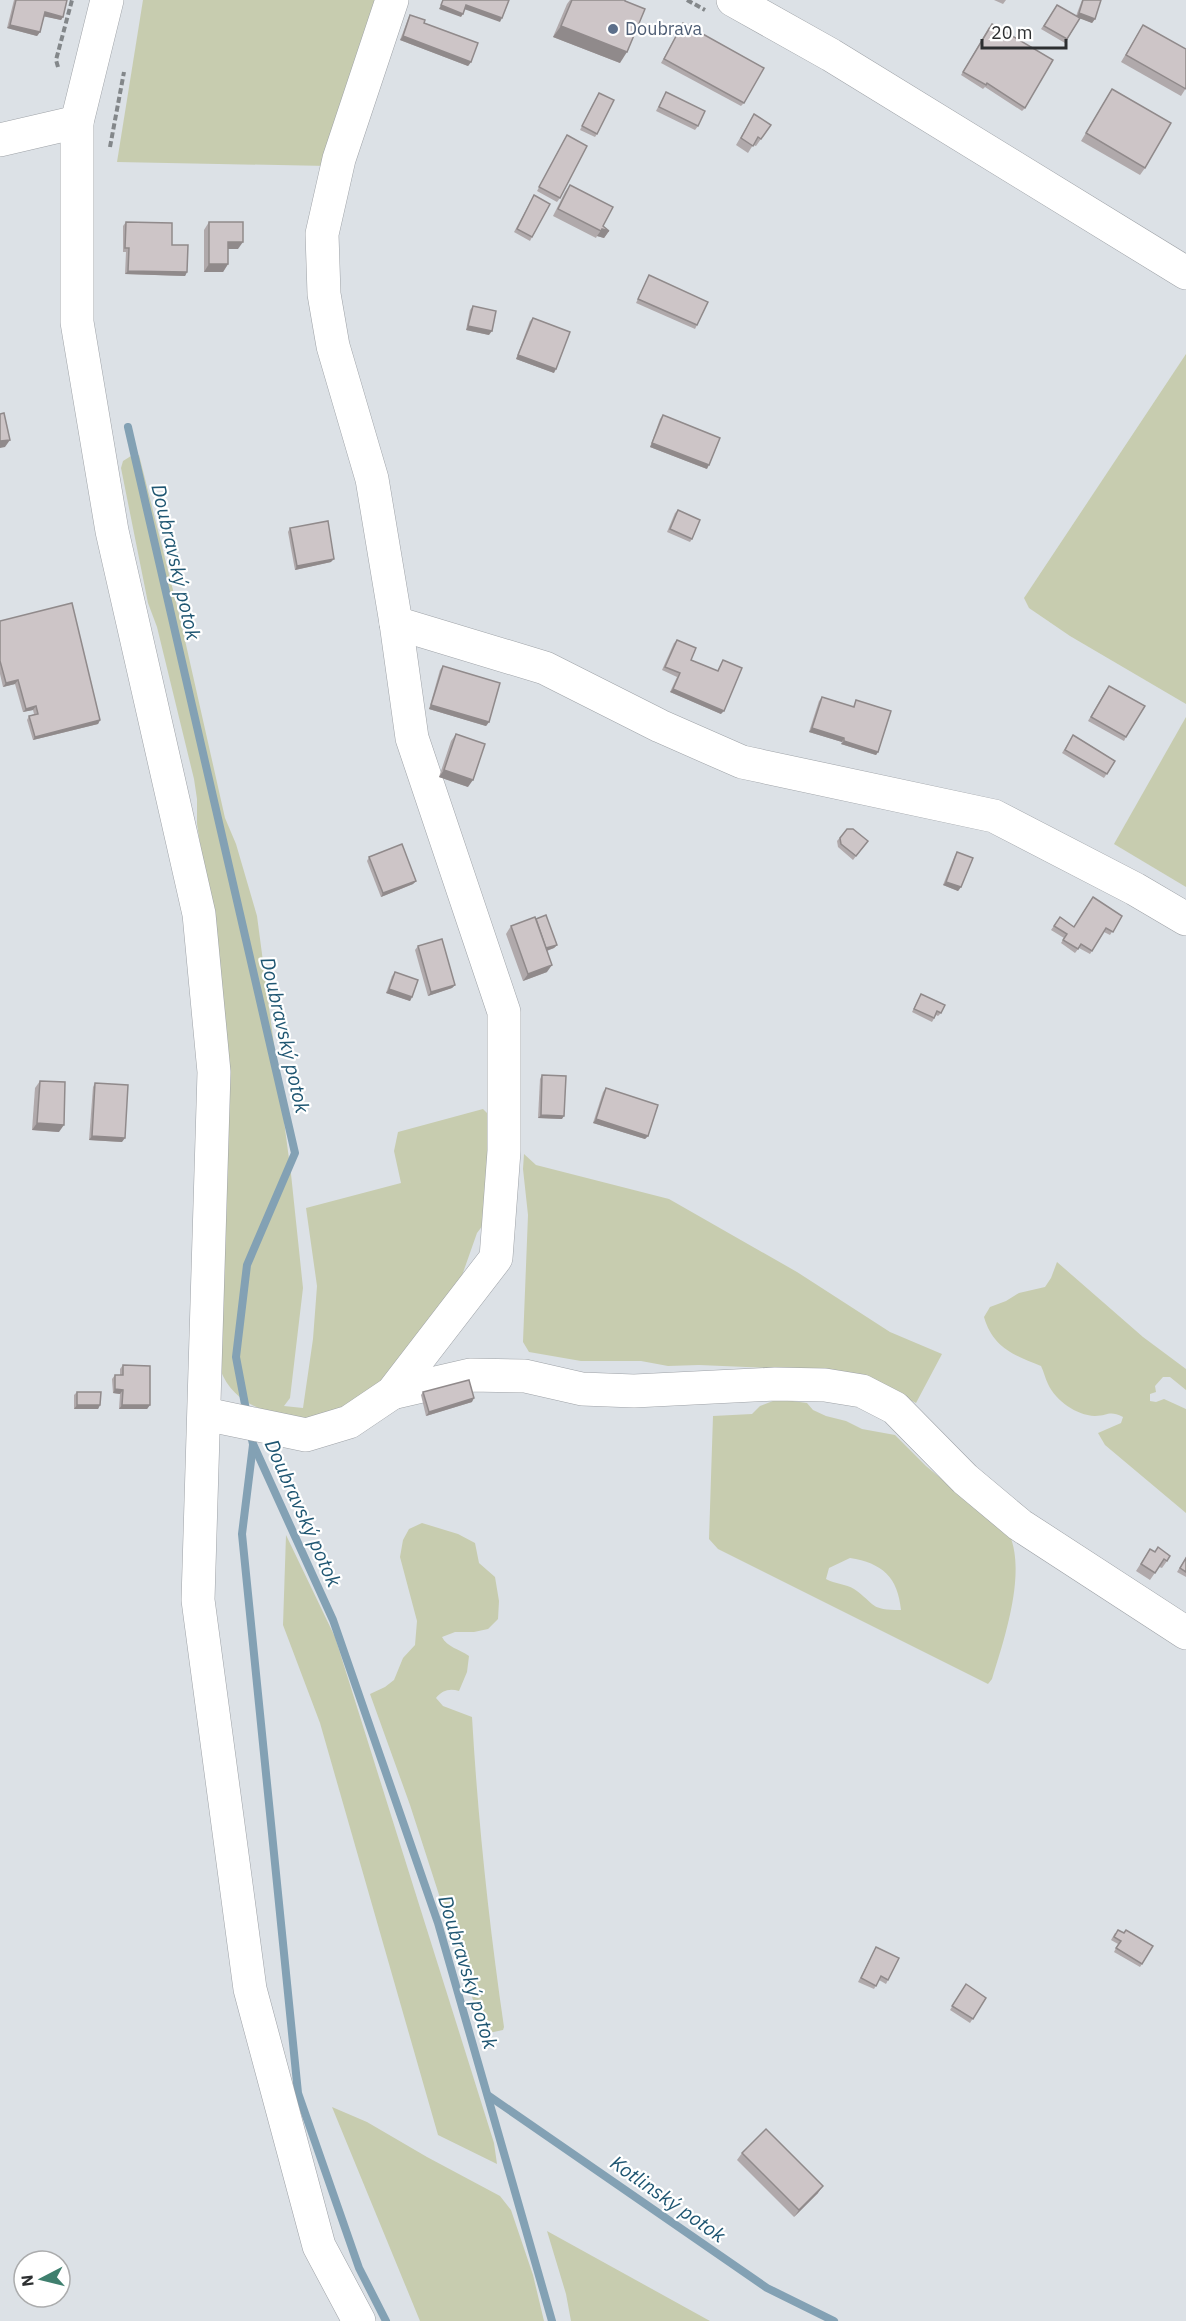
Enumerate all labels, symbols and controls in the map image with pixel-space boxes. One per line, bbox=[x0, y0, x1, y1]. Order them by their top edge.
scale bar bbox=[982, 12, 1066, 50]
place label: Doubrava bbox=[625, 17, 703, 40]
text: 20 m bbox=[991, 21, 1033, 44]
marker: Doubrava bbox=[606, 22, 620, 36]
water label: Doubravský potok bbox=[145, 481, 208, 643]
water label: Doubravský potok bbox=[254, 954, 317, 1116]
water label: Doubravský potok bbox=[259, 1435, 348, 1592]
water label: Doubravský potok bbox=[432, 1892, 505, 2052]
water label: Kotlinský potok bbox=[605, 2149, 732, 2249]
north arrow bbox=[12, 2249, 72, 2309]
text: N bbox=[16, 2274, 38, 2288]

